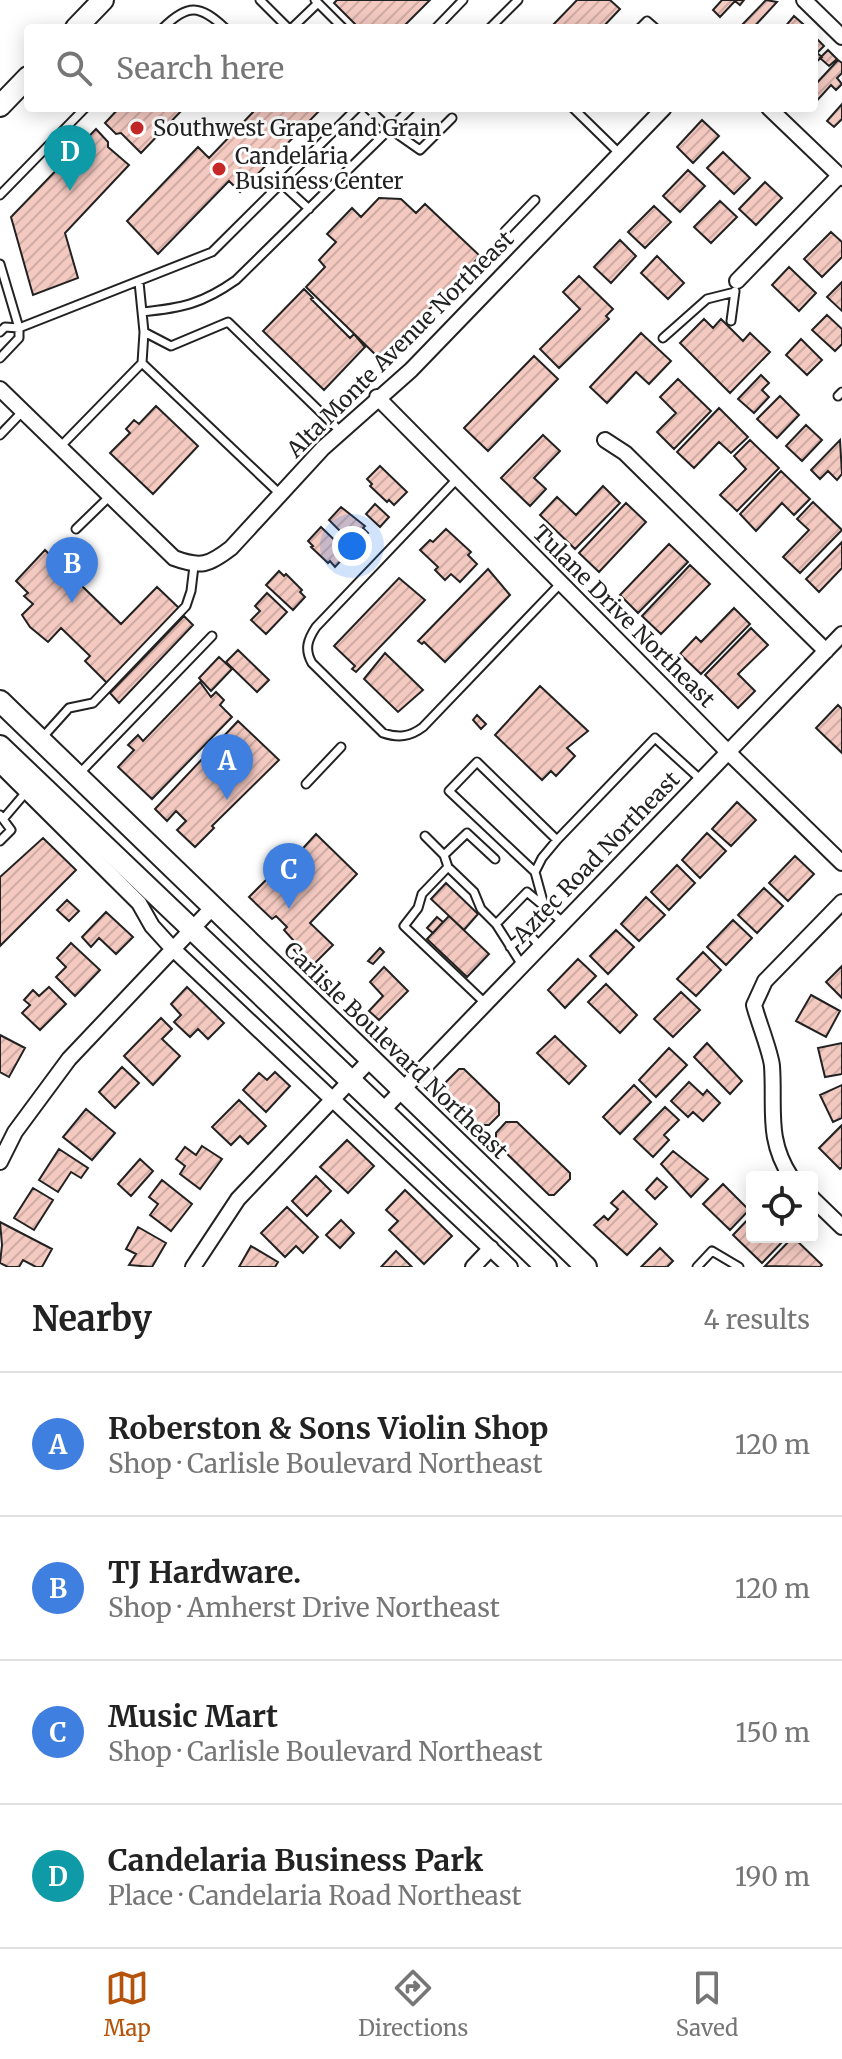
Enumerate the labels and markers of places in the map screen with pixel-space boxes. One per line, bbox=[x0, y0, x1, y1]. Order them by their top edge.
place label: Southwest Grape and Grain bbox=[153, 114, 442, 142]
marker: Southwest Grape and Grain bbox=[128, 119, 146, 137]
pin: D bbox=[44, 125, 96, 191]
place label: Candelaria Business Center bbox=[235, 142, 404, 195]
marker: Candelaria Business Center bbox=[210, 160, 228, 178]
pin: B bbox=[46, 537, 98, 603]
pin: A bbox=[201, 734, 253, 800]
pin: C bbox=[263, 843, 315, 909]

